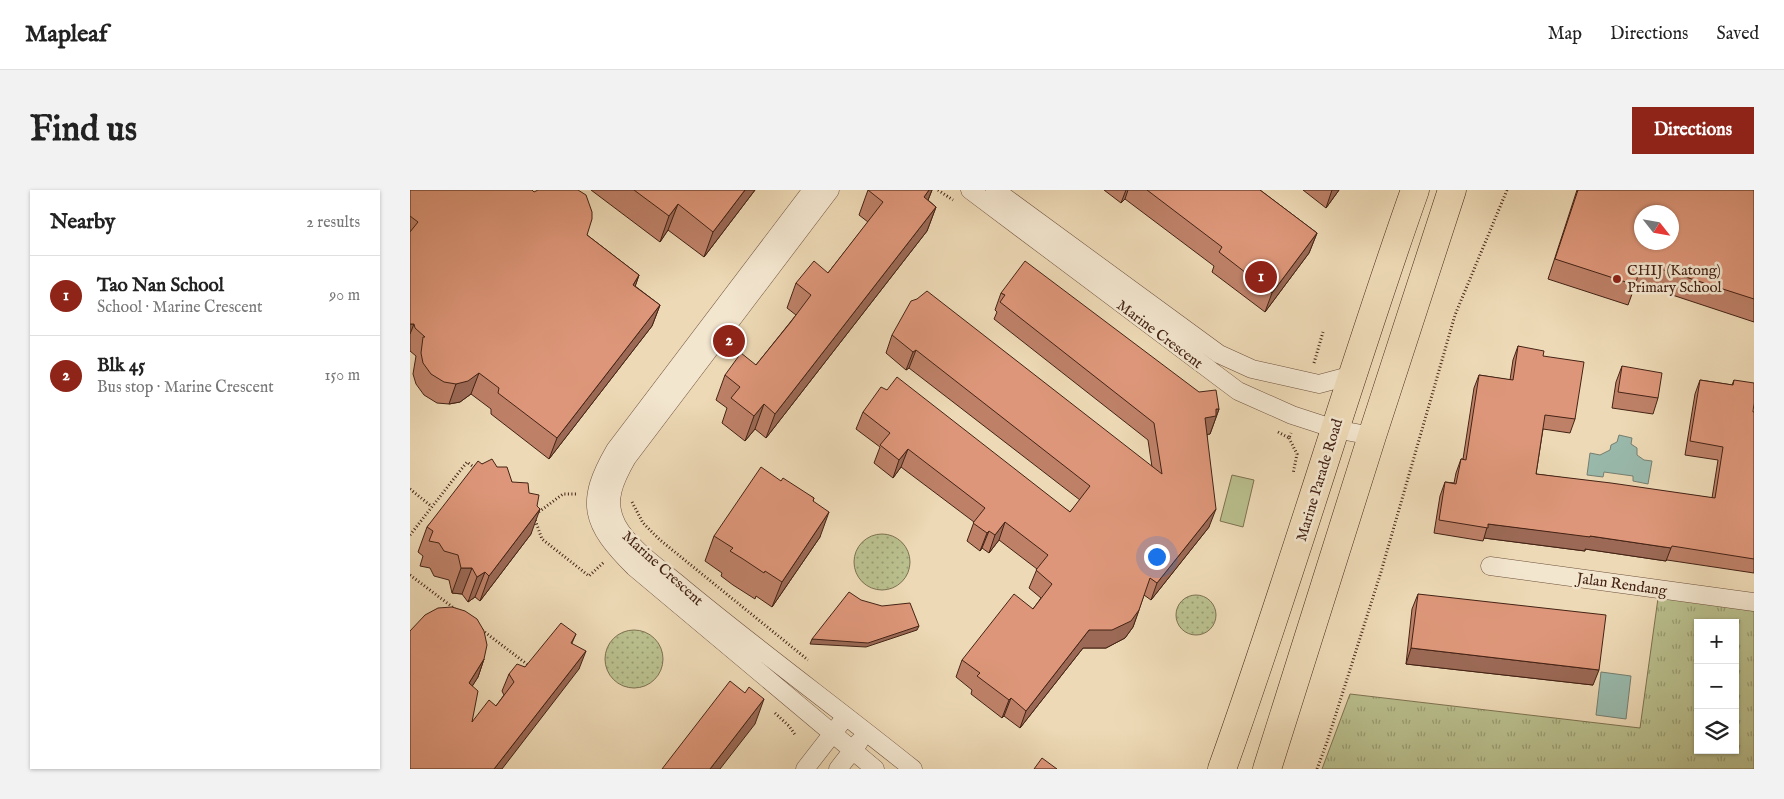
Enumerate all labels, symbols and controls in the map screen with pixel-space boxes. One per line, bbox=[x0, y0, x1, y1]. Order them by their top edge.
text: Mapleaf bbox=[25, 19, 107, 50]
text: Map bbox=[1548, 23, 1582, 46]
text: Directions bbox=[1610, 23, 1688, 46]
text: Saved bbox=[1716, 23, 1759, 46]
button: Directions bbox=[1632, 107, 1754, 154]
text: Find us bbox=[30, 108, 137, 153]
north arrow bbox=[1634, 205, 1679, 250]
text: Nearby bbox=[50, 209, 115, 236]
text: 2 results bbox=[306, 213, 360, 233]
pin: 1 bbox=[1245, 258, 1277, 296]
place label: CHIJ (Katong) Primary School bbox=[1627, 261, 1723, 297]
marker: CHIJ (Katong) Primary School bbox=[1611, 273, 1623, 285]
text: Tao Nan School bbox=[97, 274, 224, 298]
text: 1 bbox=[63, 286, 69, 306]
text: 90 m bbox=[329, 286, 360, 306]
street label: Marine Crescent bbox=[1113, 296, 1207, 373]
text: School · Marine Crescent bbox=[97, 298, 262, 318]
pin: 2 bbox=[713, 322, 745, 360]
text: Blk 45 bbox=[97, 354, 145, 378]
text: 2 bbox=[62, 366, 70, 386]
text: 150 m bbox=[325, 366, 360, 386]
text: Bus stop · Marine Crescent bbox=[97, 378, 274, 398]
street label: Marine Parade Road bbox=[1292, 416, 1347, 544]
street label: Marine Crescent bbox=[618, 527, 707, 610]
your location bbox=[1144, 544, 1170, 570]
street label: Jalan Rendang bbox=[1574, 568, 1669, 600]
map controls bbox=[1694, 619, 1739, 754]
button: + bbox=[1694, 619, 1739, 664]
button: − bbox=[1694, 664, 1739, 709]
button: layers bbox=[1694, 709, 1739, 754]

